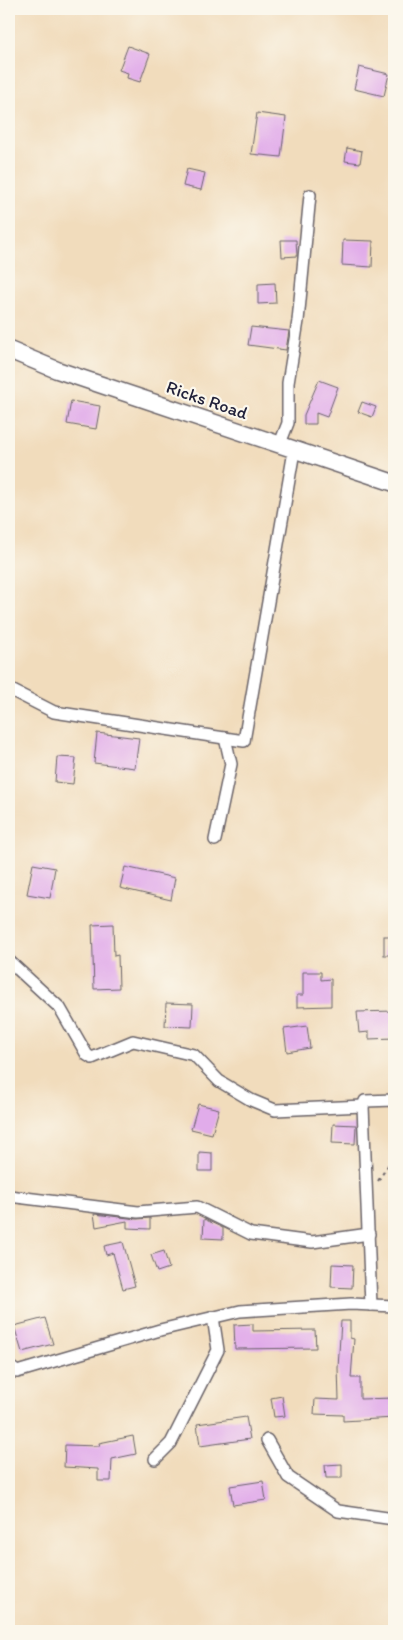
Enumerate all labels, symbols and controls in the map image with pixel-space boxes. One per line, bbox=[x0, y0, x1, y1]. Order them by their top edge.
street label: Ricks Road bbox=[163, 376, 251, 424]

